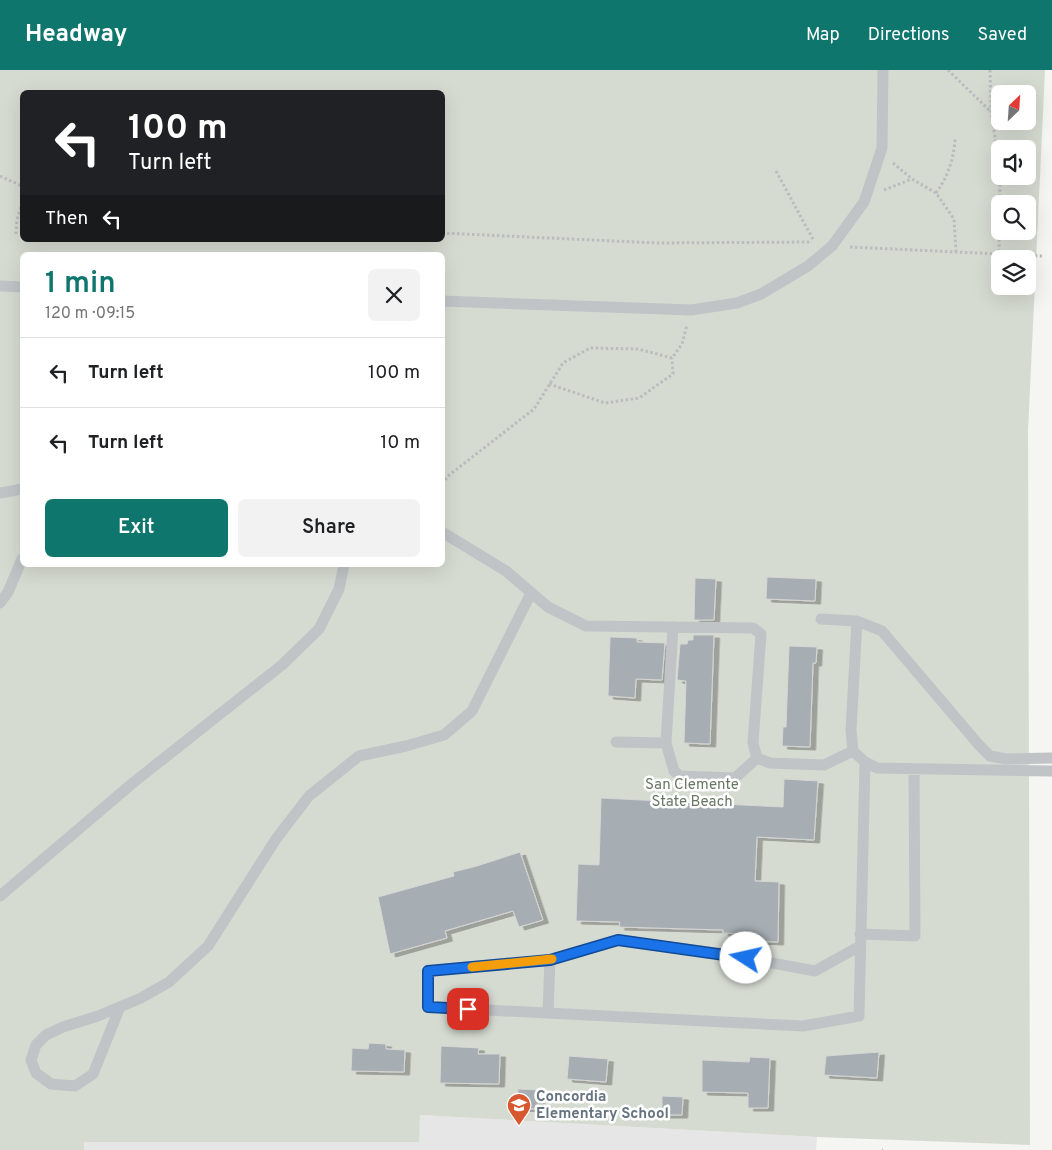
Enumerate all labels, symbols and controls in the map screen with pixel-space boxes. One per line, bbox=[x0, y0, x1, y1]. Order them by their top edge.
text: Headway bbox=[25, 20, 127, 50]
text: Map bbox=[806, 24, 840, 47]
text: Directions bbox=[868, 24, 950, 47]
text: Saved bbox=[978, 24, 1027, 47]
north arrow bbox=[991, 85, 1036, 130]
map controls bbox=[991, 85, 1036, 295]
text: 100 m bbox=[128, 107, 228, 151]
icon: left bbox=[45, 110, 110, 175]
button: sound bbox=[991, 140, 1036, 185]
text: Turn left bbox=[128, 150, 211, 177]
button: search bbox=[991, 195, 1036, 240]
icon: left bbox=[98, 205, 126, 233]
text: Then bbox=[45, 207, 88, 231]
button: layers bbox=[991, 250, 1036, 295]
text: 1 min bbox=[45, 266, 116, 303]
button: close bbox=[368, 269, 420, 321]
text: 120 m · 09:15 bbox=[45, 304, 135, 324]
icon: left bbox=[45, 359, 73, 387]
text: Turn left bbox=[88, 361, 164, 385]
text: 100 m bbox=[368, 361, 420, 385]
icon: left bbox=[45, 429, 73, 457]
text: Turn left bbox=[88, 431, 164, 455]
text: 10 m bbox=[380, 431, 420, 455]
button: Exit bbox=[45, 499, 228, 557]
button: Share bbox=[238, 499, 420, 557]
park label: San Clemente State Beach bbox=[645, 776, 739, 812]
position arrow bbox=[719, 931, 771, 983]
pin bbox=[447, 988, 489, 1030]
icon: arrive bbox=[454, 995, 482, 1023]
place label: Concordia Elementary School bbox=[536, 1088, 669, 1124]
school or university icon: Concordia Elementary School bbox=[506, 1092, 532, 1126]

